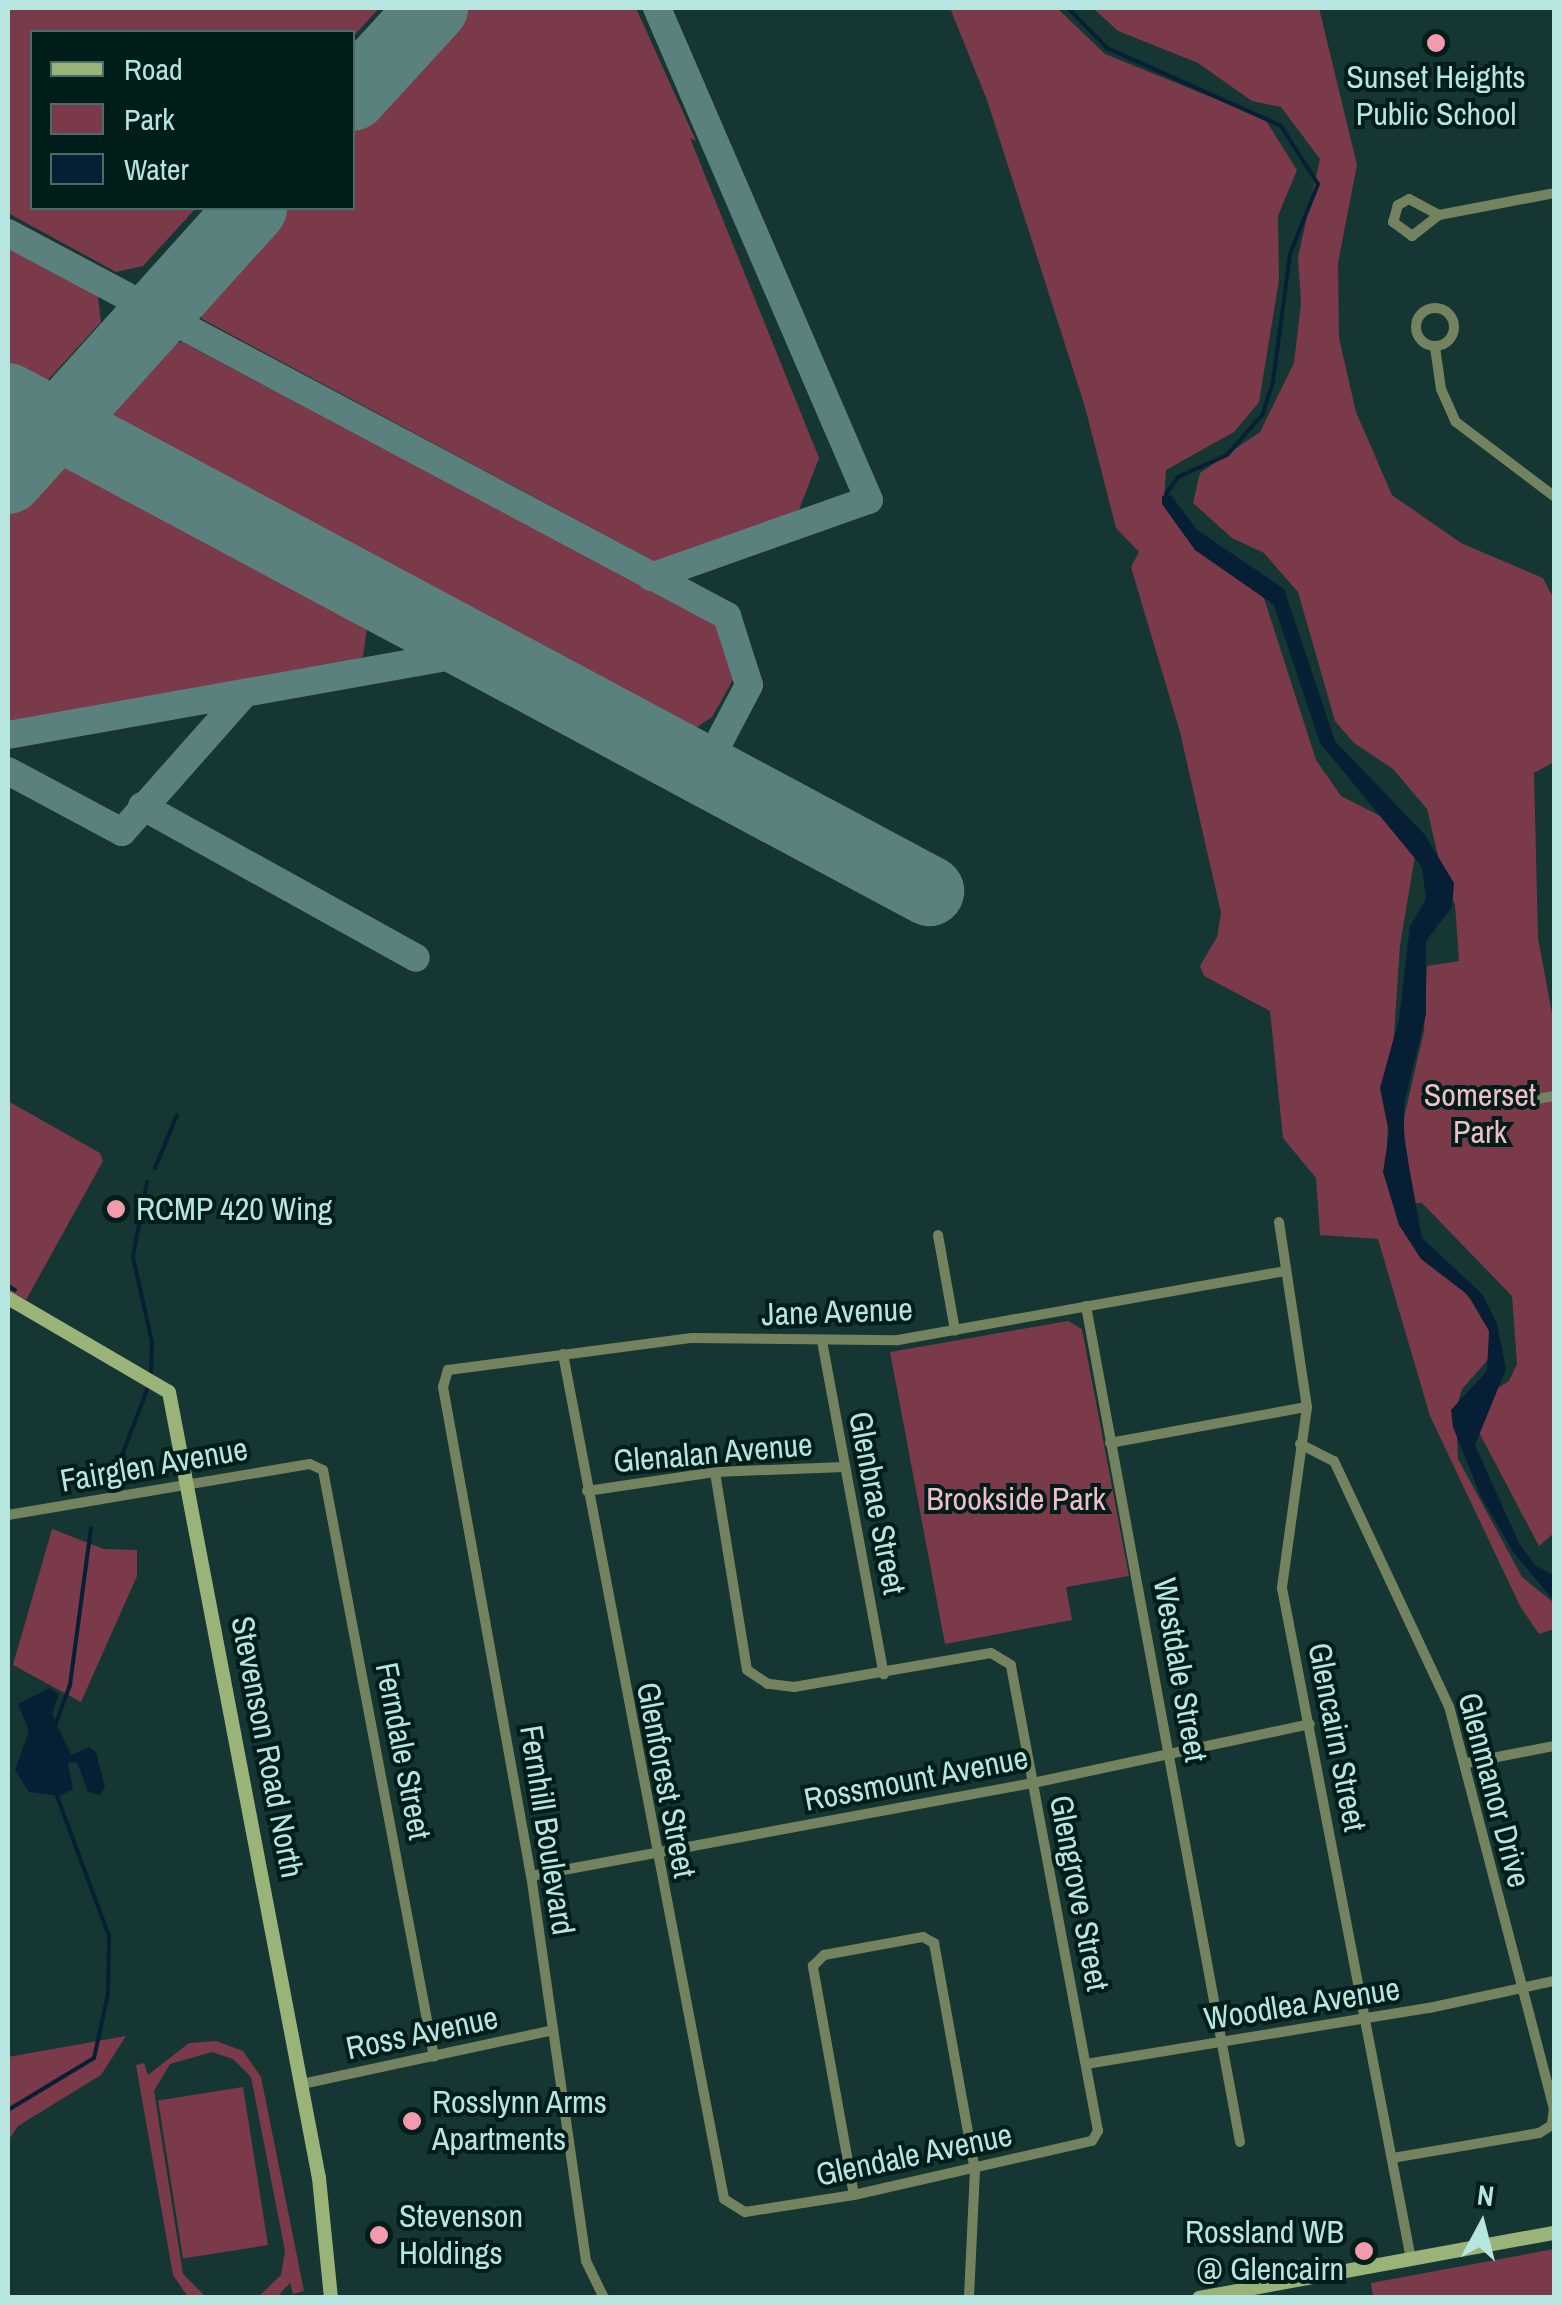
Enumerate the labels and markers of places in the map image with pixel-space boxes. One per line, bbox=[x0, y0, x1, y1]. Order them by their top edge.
marker: Sunset Heights Public School bbox=[1425, 32, 1447, 54]
place label: Sunset Heights Public School bbox=[1346, 59, 1526, 134]
place label: RCMP 420 Wing bbox=[136, 1190, 333, 1228]
marker: RCMP 420 Wing bbox=[105, 1198, 127, 1220]
place label: Rosslynn Arms Apartments bbox=[432, 2084, 608, 2159]
marker: Rosslynn Arms Apartments bbox=[401, 2110, 423, 2132]
place label: Stevenson Holdings bbox=[399, 2198, 523, 2273]
place label: Rossland WB @ Glencairn bbox=[1185, 2214, 1344, 2289]
marker: Stevenson Holdings bbox=[368, 2224, 390, 2246]
marker: Rossland WB @ Glencairn bbox=[1353, 2240, 1375, 2262]

